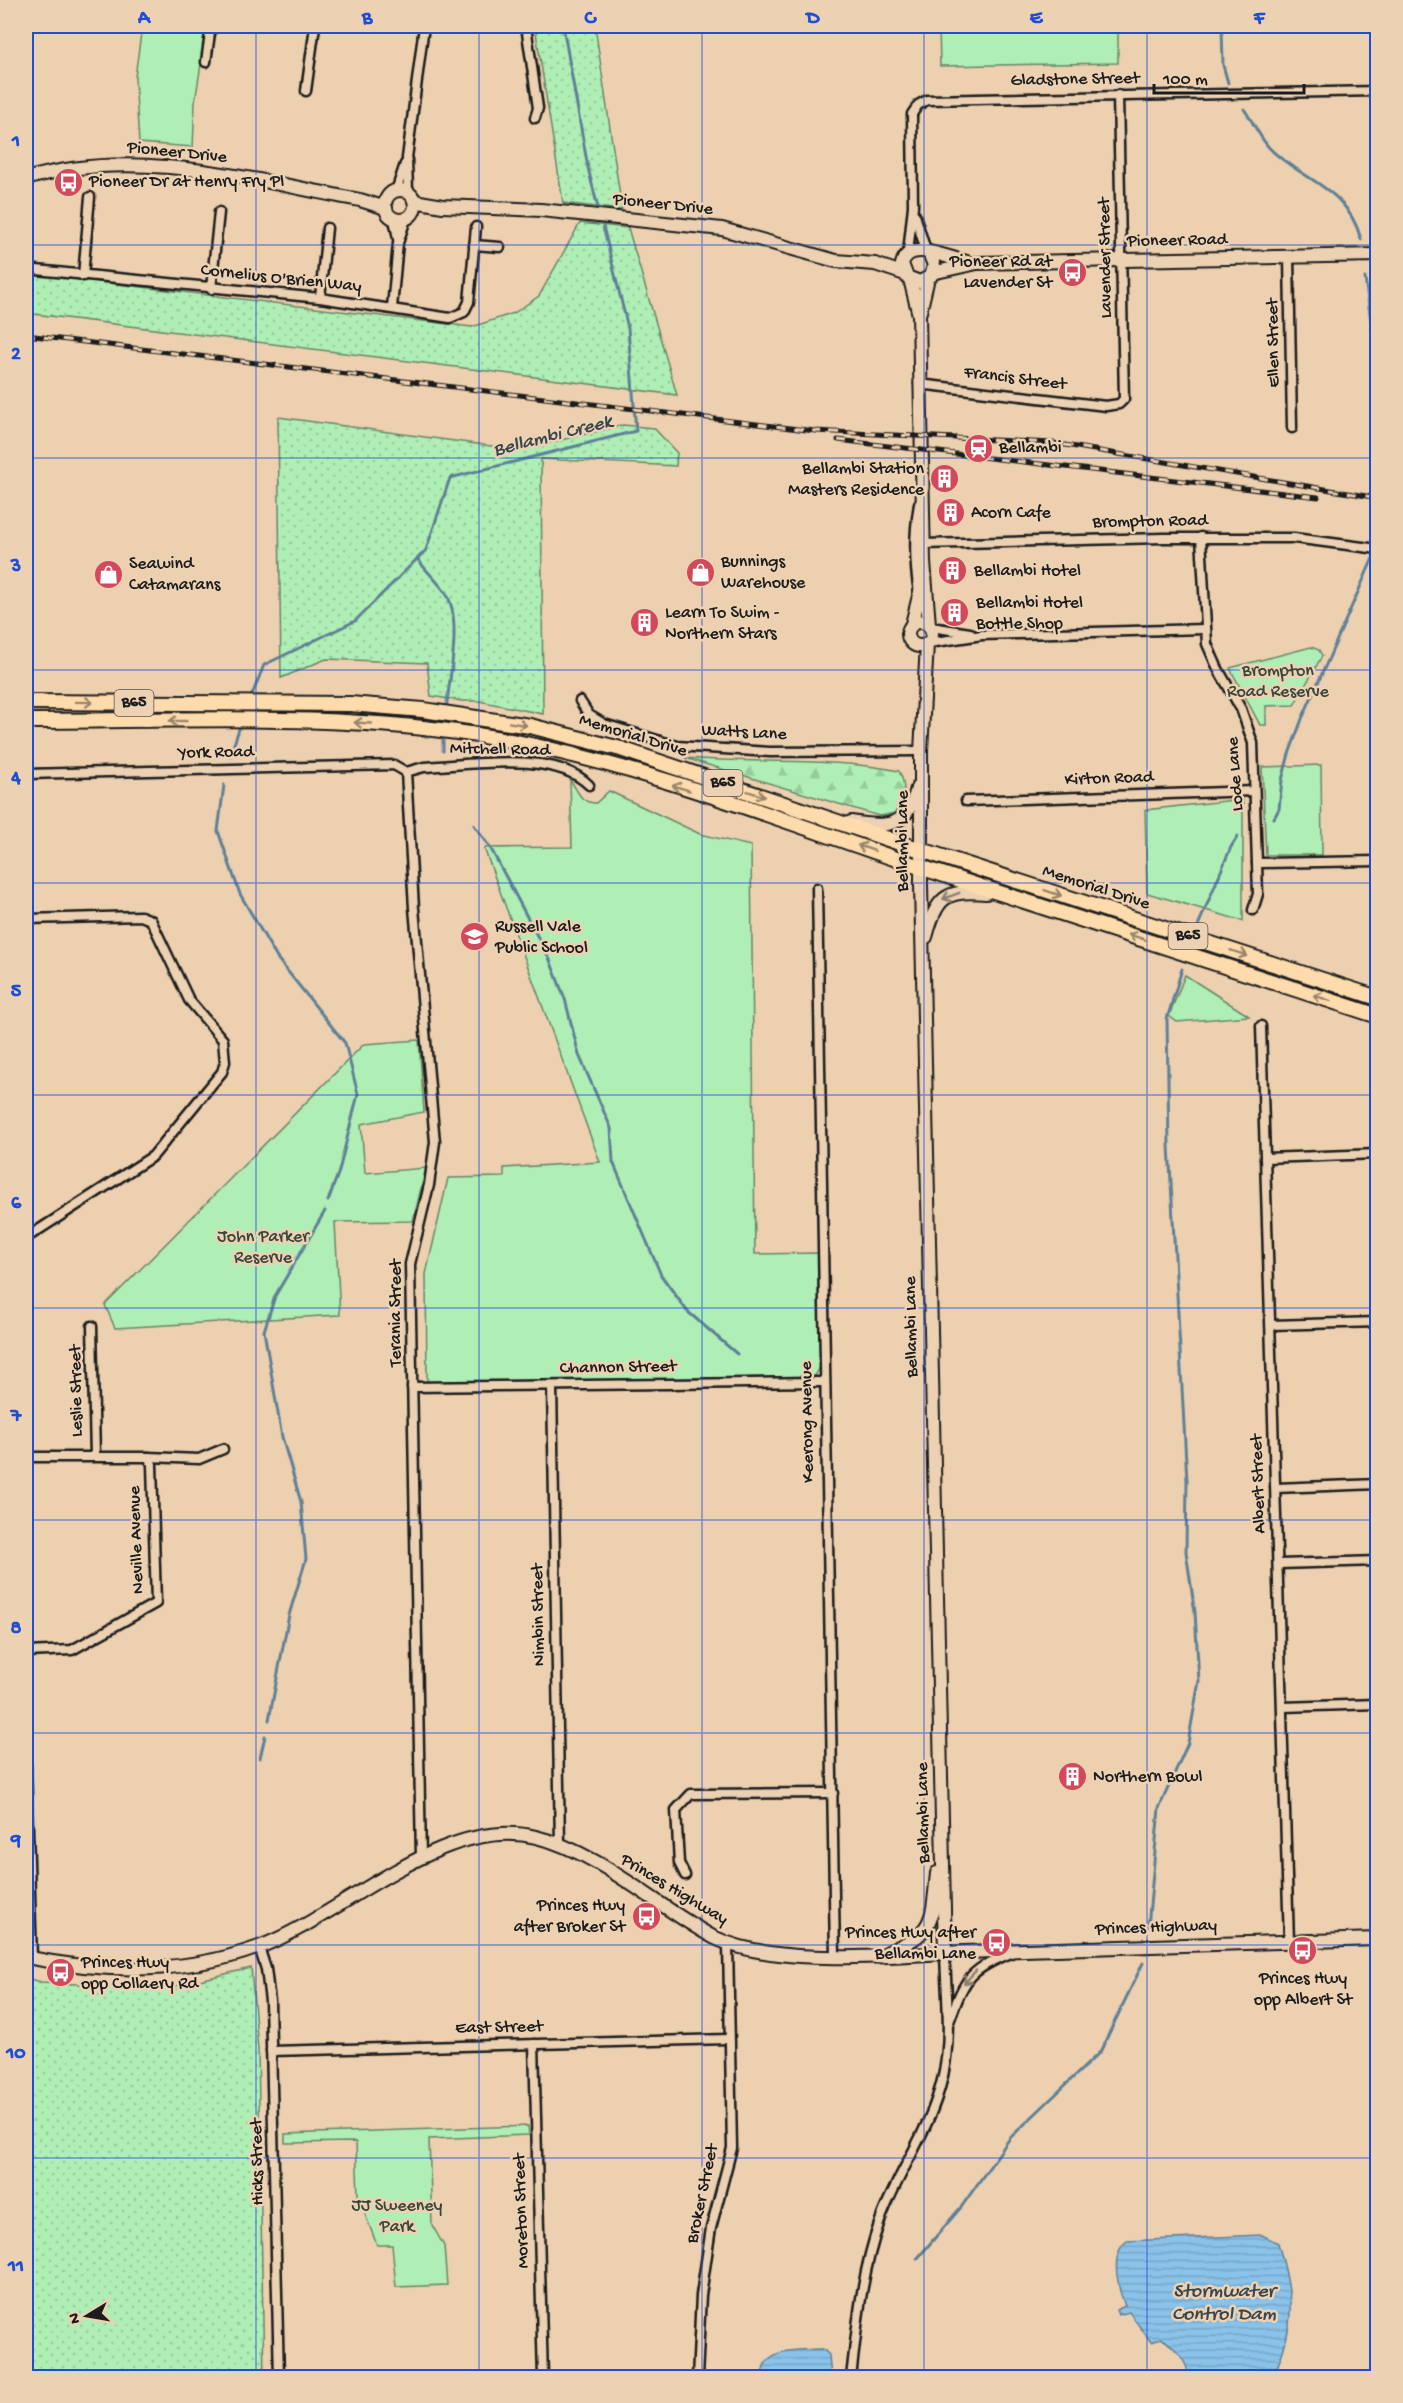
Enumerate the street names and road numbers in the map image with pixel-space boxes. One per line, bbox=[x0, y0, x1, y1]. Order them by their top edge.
street label: Gladstone Street bbox=[1010, 68, 1141, 92]
street label: Pioneer Drive bbox=[125, 137, 229, 169]
street label: Pioneer Drive bbox=[611, 189, 715, 221]
street label: Lavender Street bbox=[1094, 196, 1118, 319]
street label: Pioneer Road bbox=[1126, 230, 1229, 252]
street label: Cornelius O'Brien Way bbox=[200, 260, 363, 298]
street label: Ellen Street bbox=[1263, 297, 1285, 388]
street label: Francis Street bbox=[962, 362, 1069, 396]
street label: Brompton Road bbox=[1091, 510, 1209, 534]
road number: B65 bbox=[114, 690, 154, 716]
street label: Memorial Drive bbox=[577, 710, 690, 763]
street label: Watts Lane bbox=[701, 720, 788, 746]
street label: Lode Lane bbox=[1223, 735, 1249, 812]
street label: Mitchell Road bbox=[450, 739, 552, 761]
street label: York Road bbox=[176, 742, 255, 764]
street label: Kirton Road bbox=[1064, 767, 1155, 791]
road number: B65 bbox=[704, 770, 742, 796]
street label: Bellambi Lane bbox=[893, 790, 914, 893]
street label: Memorial Drive bbox=[1040, 861, 1153, 915]
road number: B65 bbox=[1168, 923, 1208, 949]
street label: Terania Street bbox=[386, 1258, 407, 1368]
street label: Bellambi Lane bbox=[901, 1275, 923, 1379]
street label: Leslie Street bbox=[66, 1343, 88, 1437]
street label: Channon Street bbox=[559, 1356, 678, 1380]
street label: Keerong Avenue bbox=[796, 1360, 820, 1483]
street label: Albert Street bbox=[1247, 1432, 1271, 1534]
street label: Neville Avenue bbox=[125, 1485, 149, 1595]
street label: Nimbin Street bbox=[528, 1562, 550, 1667]
street label: Bellambi Lane bbox=[913, 1761, 935, 1865]
street label: Princes Highway bbox=[615, 1849, 732, 1930]
street label: Princes Highway bbox=[1094, 1915, 1217, 1941]
street label: East Street bbox=[455, 2017, 545, 2039]
street label: Hicks Street bbox=[247, 2117, 269, 2206]
street label: Broker Street bbox=[682, 2141, 724, 2246]
street label: Moreton Street bbox=[509, 2152, 535, 2269]

